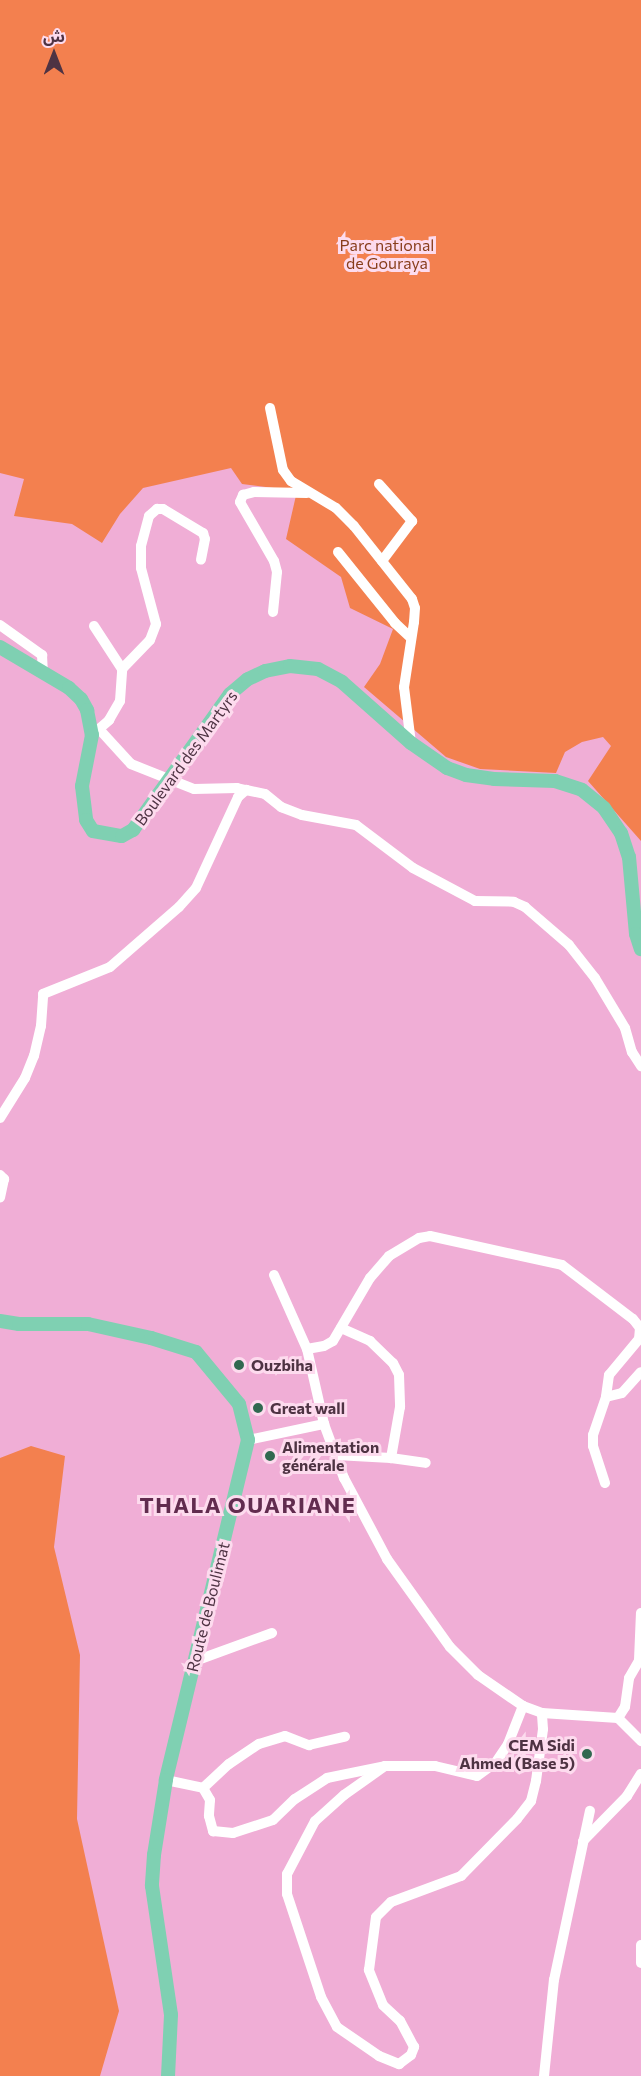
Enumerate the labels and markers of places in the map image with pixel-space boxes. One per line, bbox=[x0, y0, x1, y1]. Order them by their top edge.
place label: Ouzbiha bbox=[251, 1355, 313, 1375]
marker: Ouzbiha bbox=[232, 1358, 246, 1372]
place label: Great wall bbox=[270, 1398, 345, 1418]
marker: Great wall bbox=[251, 1401, 265, 1415]
place label: Alimentation générale bbox=[282, 1437, 379, 1475]
marker: Alimentation générale bbox=[263, 1449, 277, 1463]
place label: CEM Sidi Ahmed (Base 5) bbox=[459, 1735, 575, 1773]
marker: CEM Sidi Ahmed (Base 5) bbox=[580, 1747, 594, 1761]

